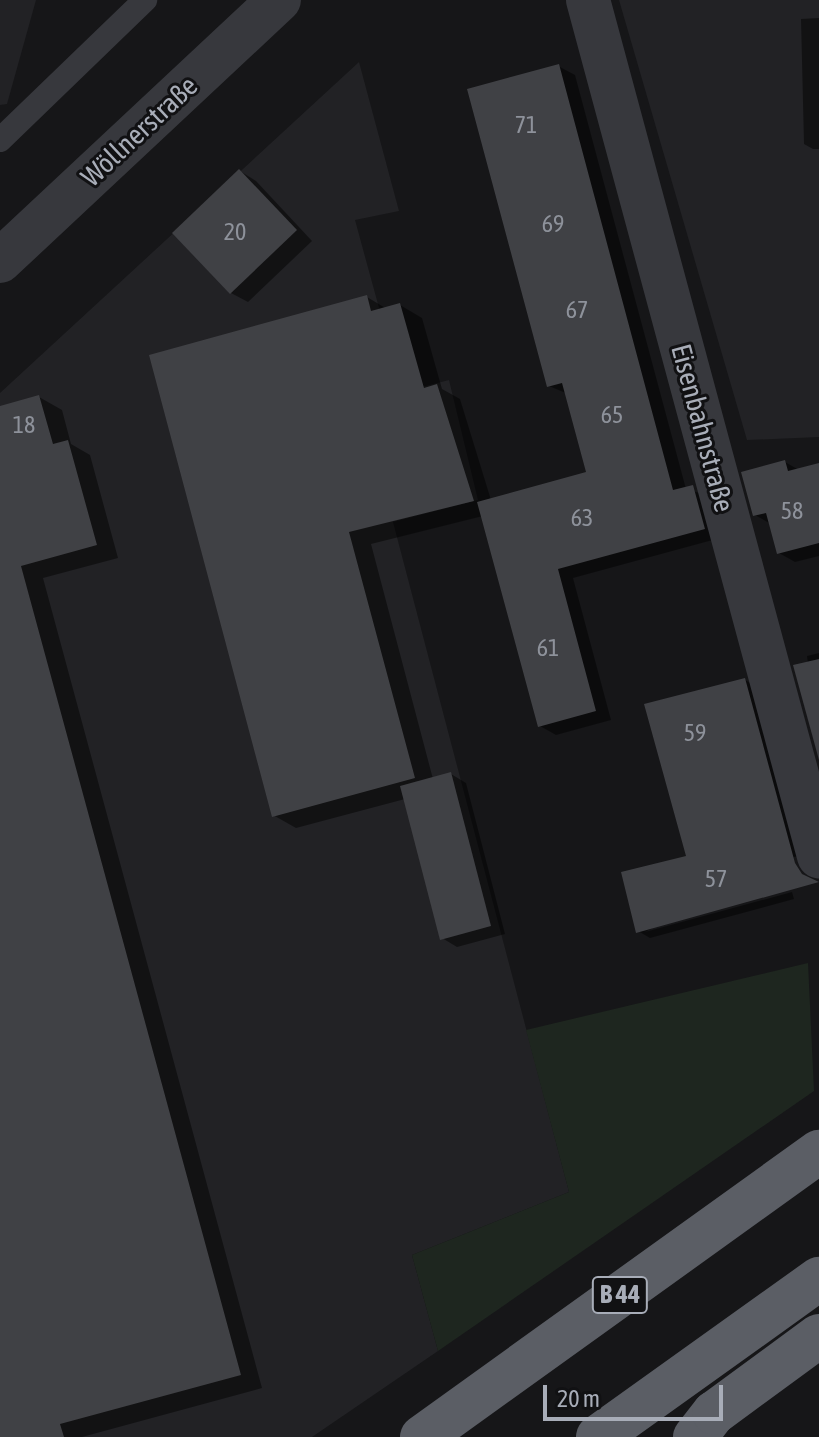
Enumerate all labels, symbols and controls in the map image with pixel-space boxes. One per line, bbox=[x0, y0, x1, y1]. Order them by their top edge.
street label: Wöllnerstraße bbox=[74, 69, 204, 193]
house number: 71 bbox=[515, 111, 537, 139]
house number: 69 bbox=[542, 210, 564, 238]
house number: 20 bbox=[224, 218, 246, 246]
house number: 67 bbox=[566, 296, 588, 324]
street label: Eisenbahnstraße bbox=[664, 340, 742, 516]
house number: 65 bbox=[601, 401, 623, 429]
house number: 18 bbox=[13, 411, 35, 439]
house number: 58 bbox=[781, 497, 803, 525]
house number: 63 bbox=[571, 504, 593, 532]
house number: 61 bbox=[537, 634, 559, 662]
house number: 59 bbox=[684, 719, 706, 747]
house number: 57 bbox=[705, 865, 727, 893]
road number: B 44 bbox=[590, 1273, 650, 1317]
scale bar bbox=[547, 1369, 727, 1419]
text: 20 m bbox=[557, 1385, 600, 1412]

